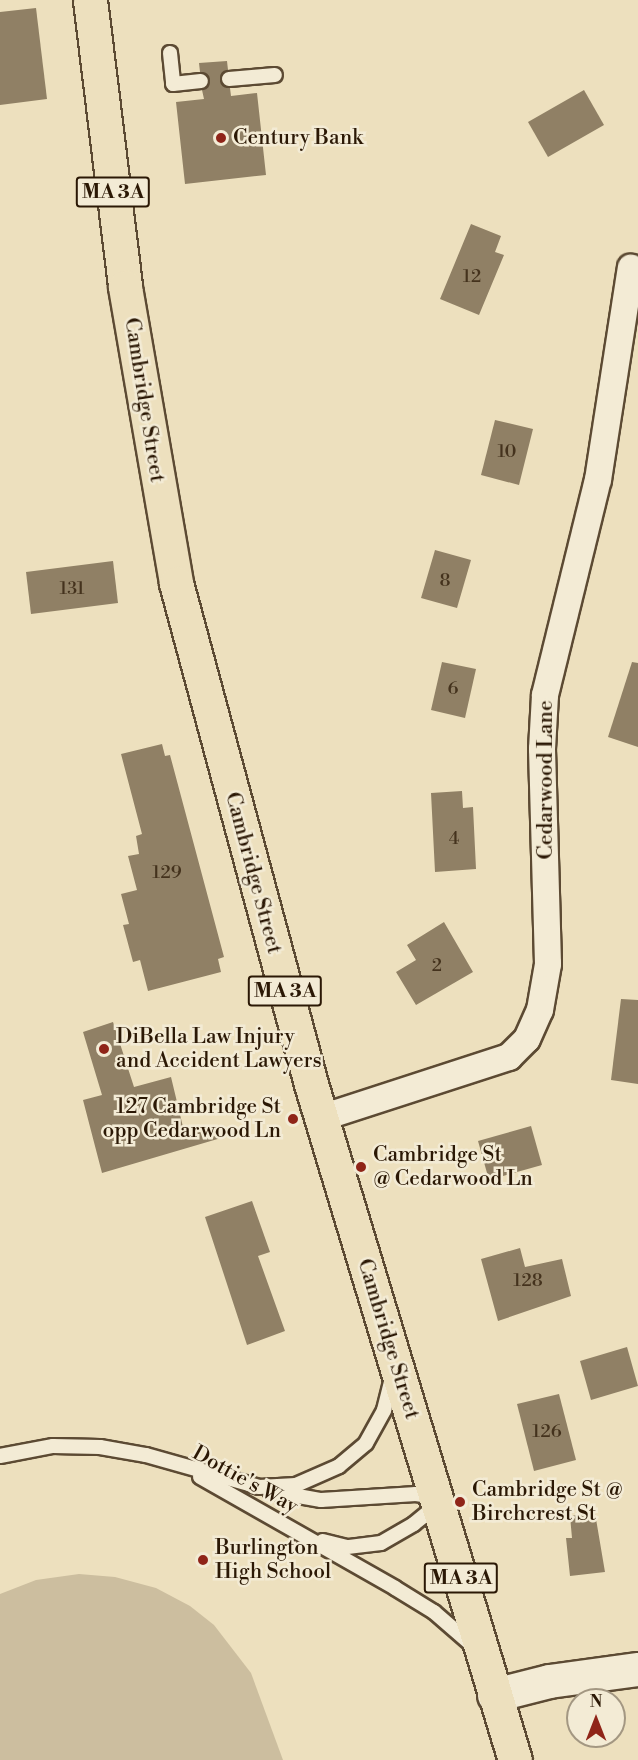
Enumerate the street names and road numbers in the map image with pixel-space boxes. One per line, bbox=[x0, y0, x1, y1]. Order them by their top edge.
road number: MA 3A bbox=[76, 175, 150, 209]
street label: Cambridge Street bbox=[119, 316, 169, 484]
street label: Cedarwood Lane bbox=[533, 700, 559, 860]
street label: Cambridge Street bbox=[219, 789, 287, 957]
road number: MA 3A bbox=[248, 974, 322, 1008]
street label: Cambridge Street bbox=[352, 1256, 424, 1422]
street label: Dottie's Way bbox=[188, 1441, 302, 1519]
road number: MA 3A bbox=[424, 1561, 498, 1595]

